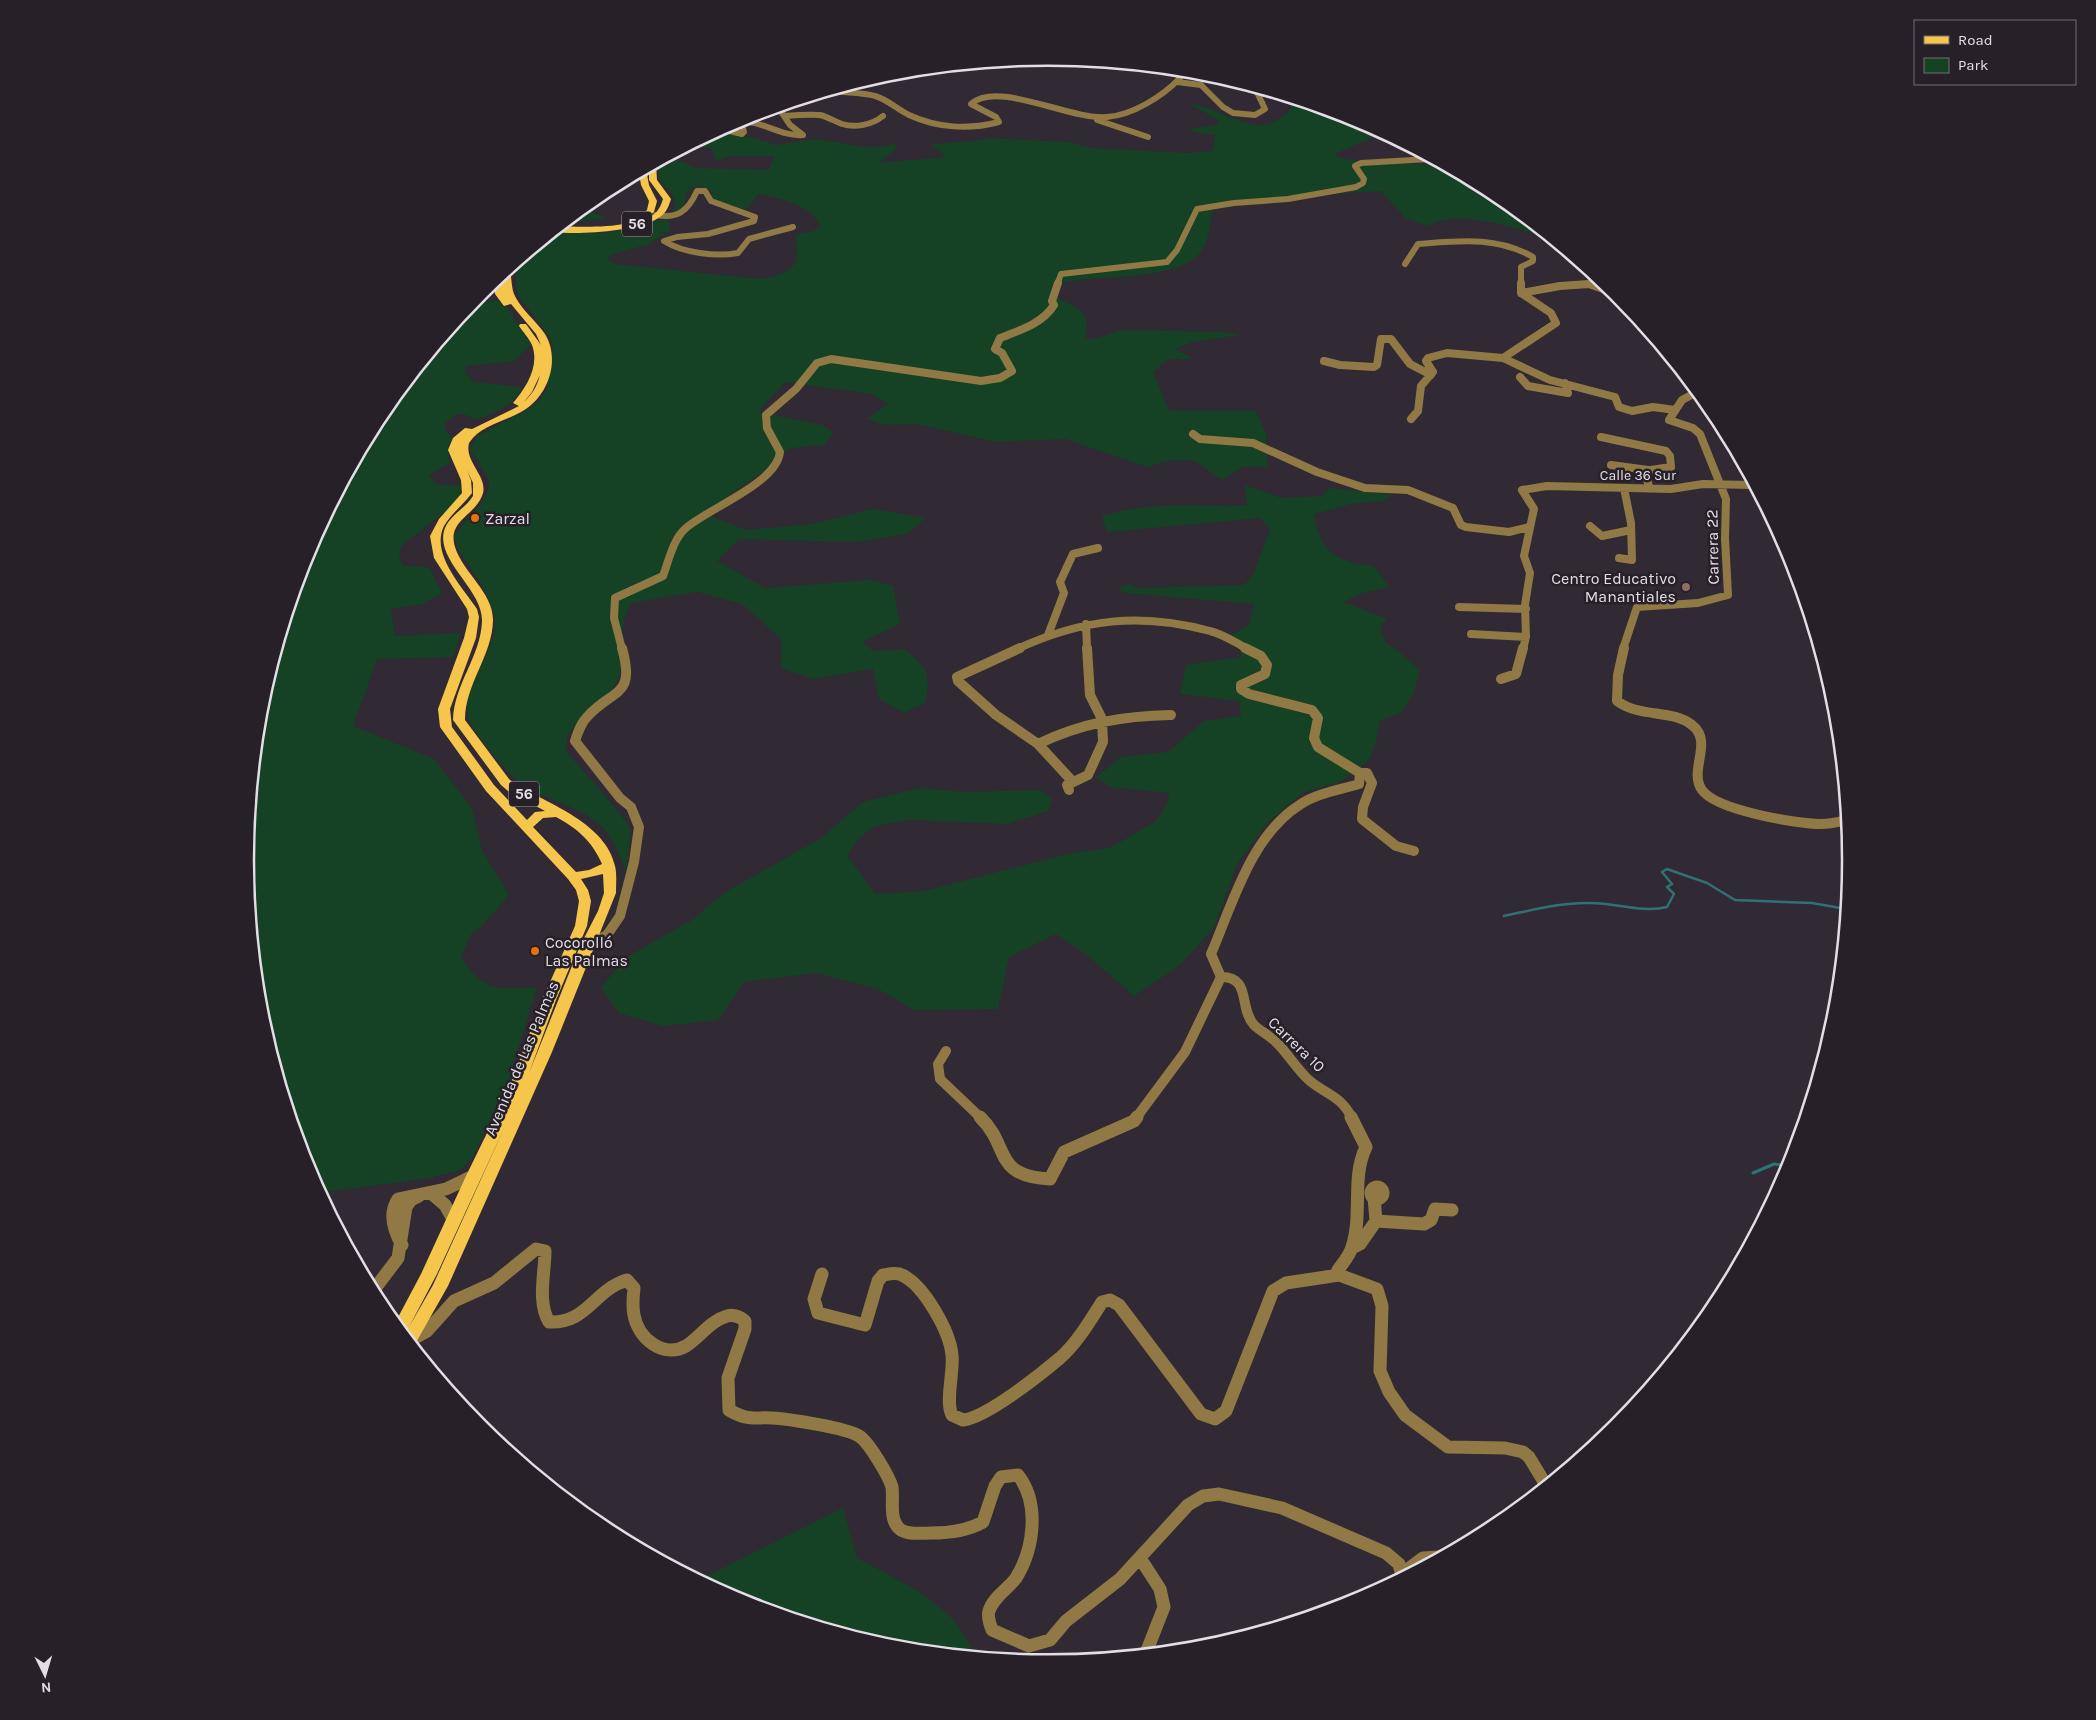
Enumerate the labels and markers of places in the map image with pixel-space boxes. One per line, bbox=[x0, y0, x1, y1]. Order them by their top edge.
place label: Zarzal bbox=[485, 509, 530, 528]
marker: Zarzal bbox=[469, 512, 481, 524]
place label: Centro Educativo Manantiales bbox=[1551, 569, 1676, 606]
marker: Centro Educativo Manantiales bbox=[1680, 581, 1692, 593]
place label: Cocorolló Las Palmas bbox=[545, 933, 628, 970]
marker: Cocorolló Las Palmas bbox=[529, 945, 541, 957]

